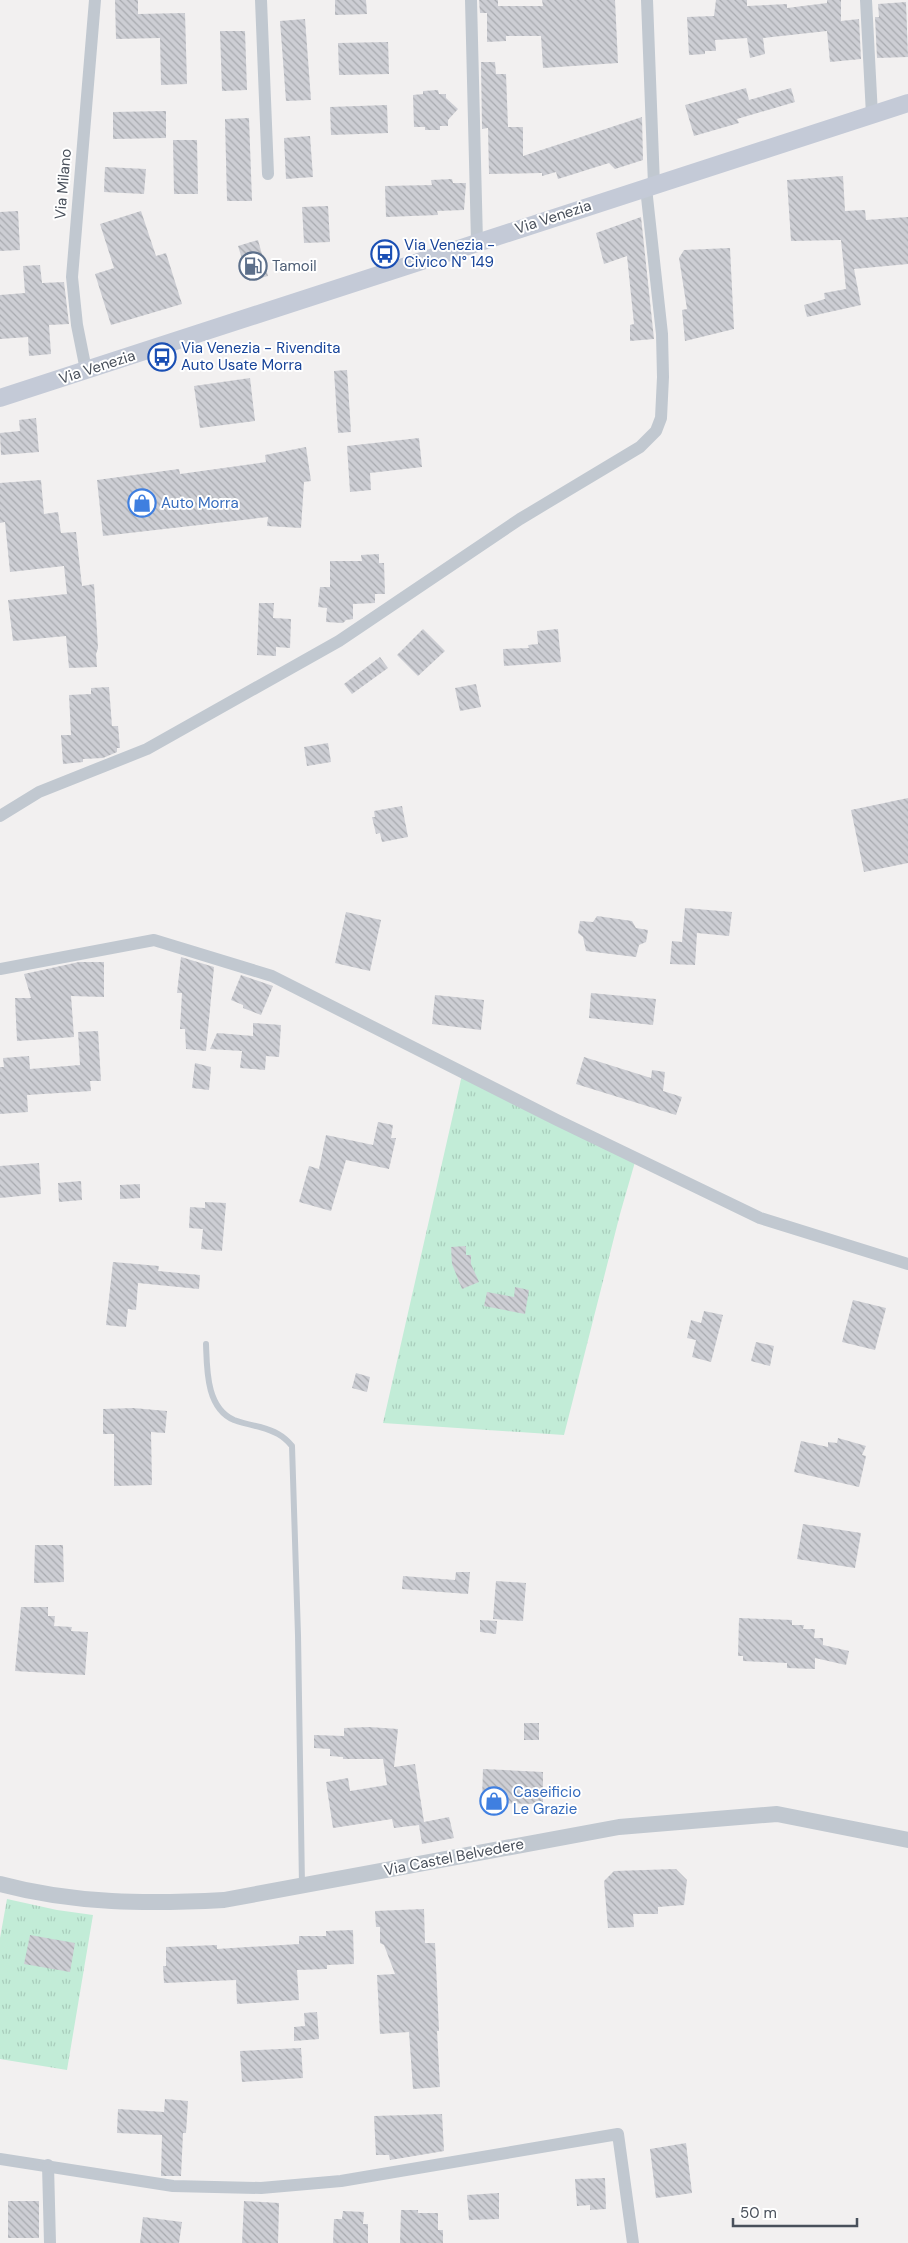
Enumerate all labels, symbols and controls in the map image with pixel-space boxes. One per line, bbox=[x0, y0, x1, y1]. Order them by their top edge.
street label: Via Milano bbox=[50, 148, 76, 220]
street label: Via Venezia bbox=[512, 195, 594, 239]
place label: Via Venezia - Civico N° 149 bbox=[404, 235, 495, 272]
bus stop icon: Via Venezia - Civico N° 149 bbox=[370, 239, 400, 269]
fuel station icon: Tamoil bbox=[238, 251, 268, 281]
place label: Tamoil bbox=[272, 256, 317, 276]
place label: Via Venezia - Rivendita Auto Usate Morra bbox=[181, 338, 340, 375]
bus stop icon: Via Venezia - Rivendita Auto Usate Morra bbox=[147, 342, 177, 372]
street label: Via Venezia bbox=[56, 345, 138, 389]
shop icon: Auto Morra bbox=[127, 488, 157, 518]
place label: Auto Morra bbox=[161, 493, 239, 513]
place label: Caseificio Le Grazie bbox=[513, 1782, 581, 1819]
shop icon: Caseificio Le Grazie bbox=[479, 1786, 509, 1816]
street label: Via Castel Belvedere bbox=[382, 1834, 526, 1880]
scale bar bbox=[733, 2196, 857, 2228]
text: 50 m bbox=[740, 2203, 777, 2223]

